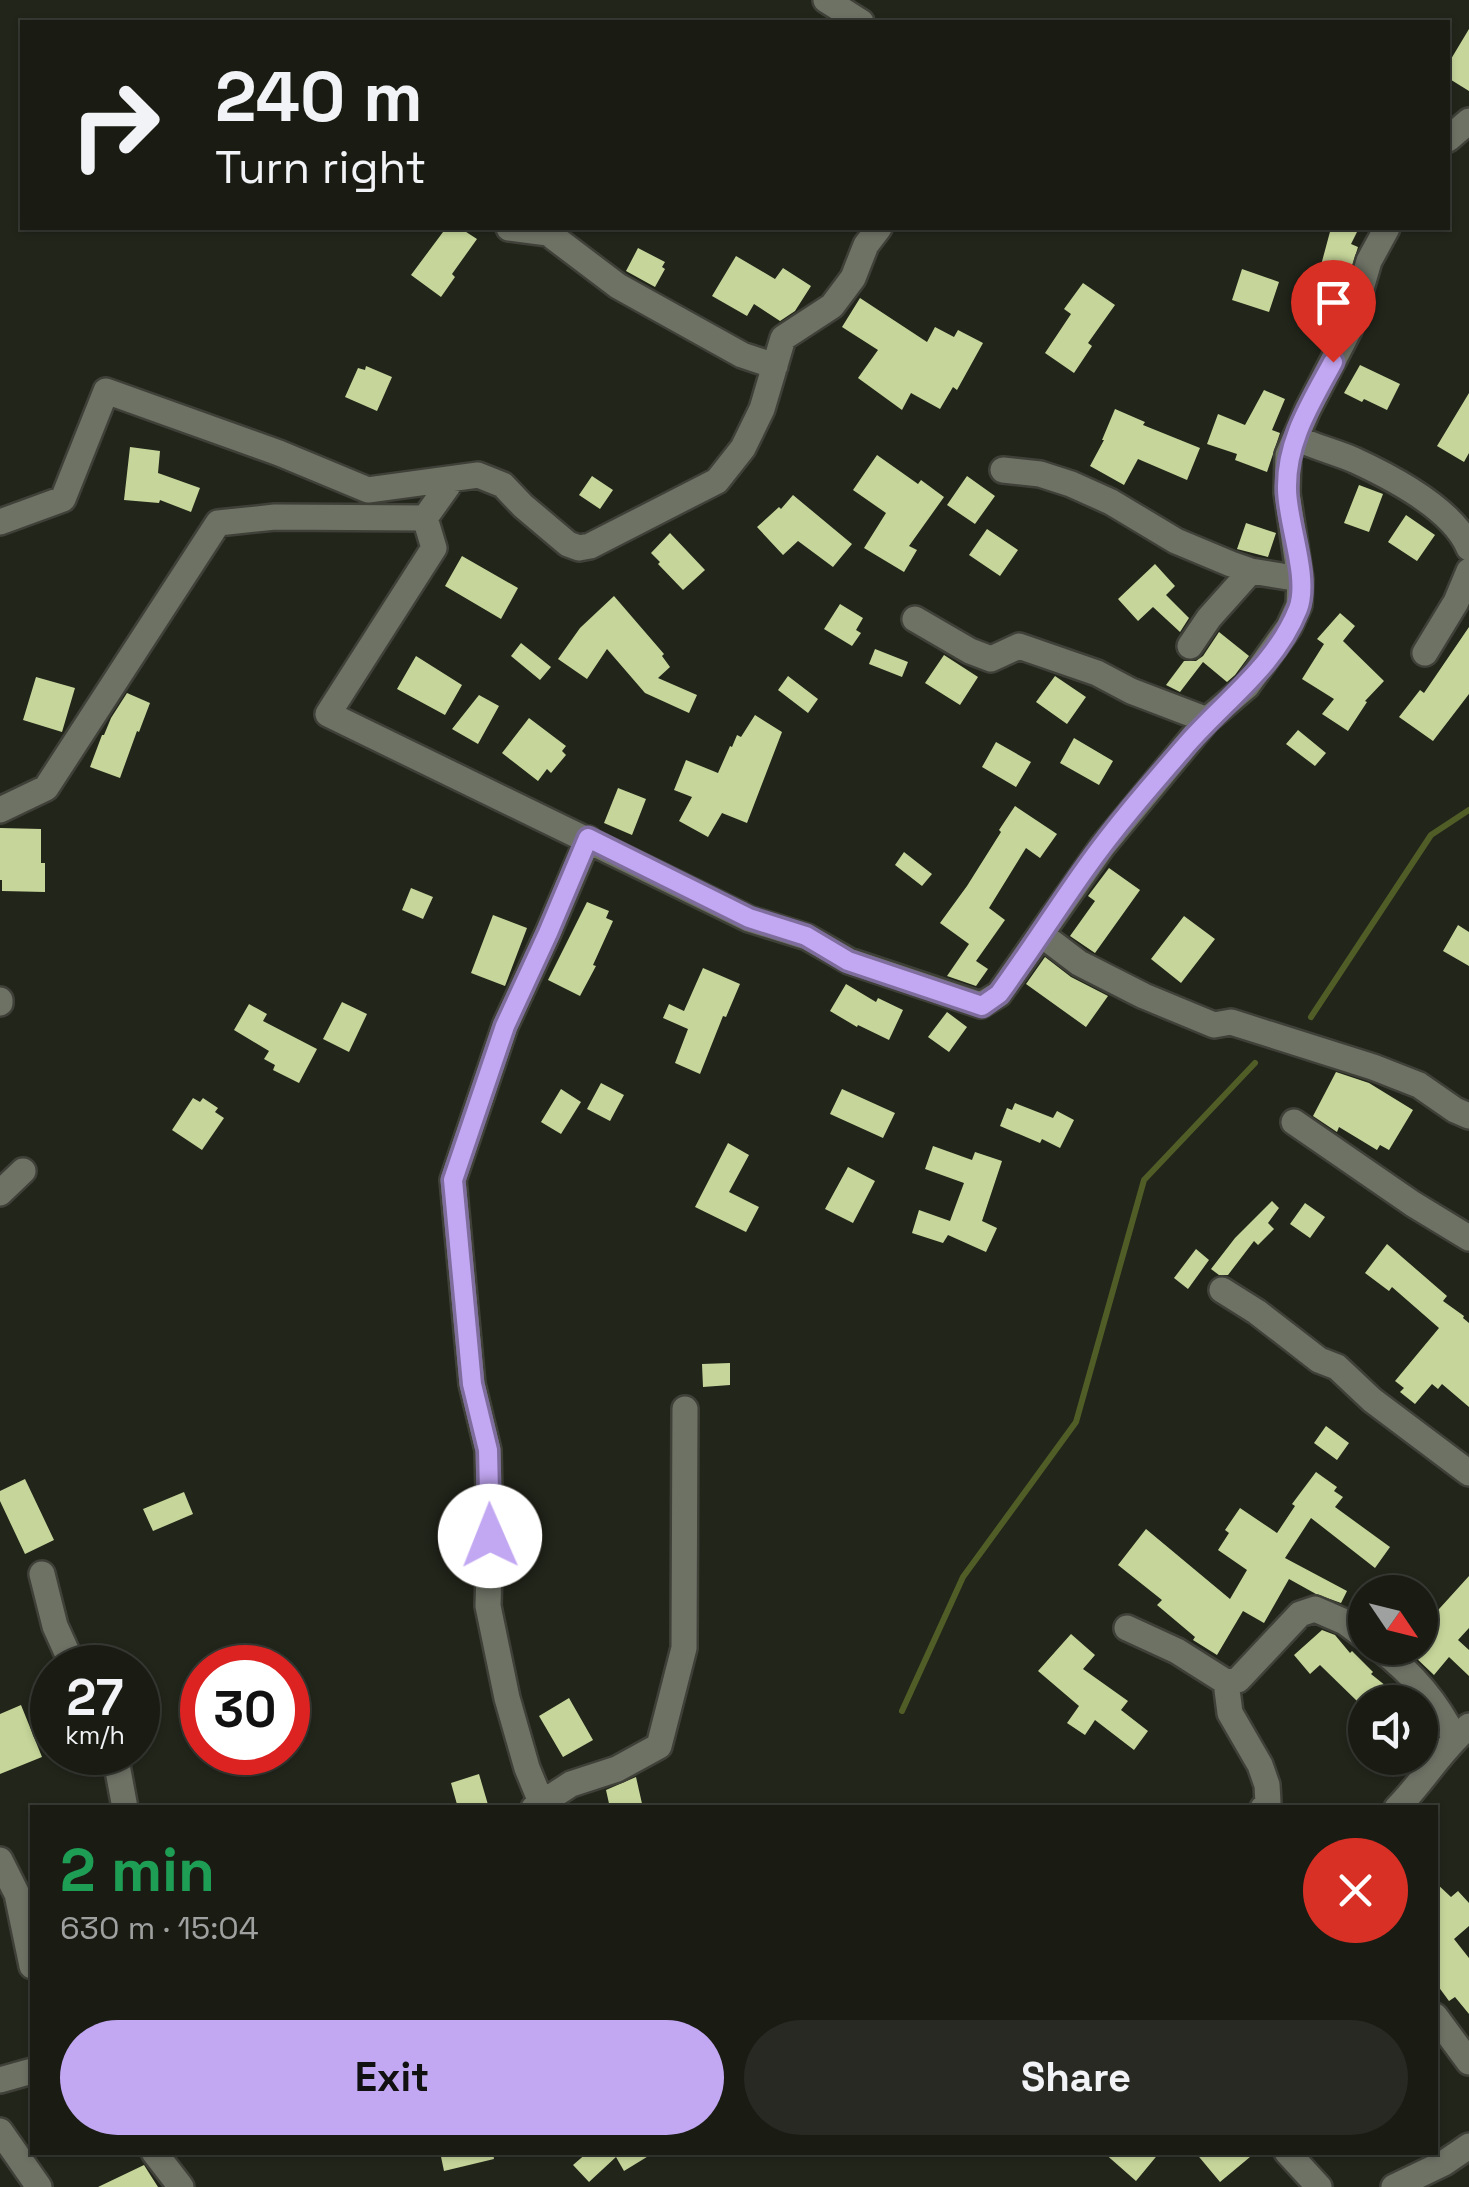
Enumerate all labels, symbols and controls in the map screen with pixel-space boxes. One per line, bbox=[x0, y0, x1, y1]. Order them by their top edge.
text: 240 m bbox=[215, 52, 423, 141]
icon: right bbox=[50, 60, 180, 190]
text: Turn right bbox=[215, 139, 426, 196]
pin bbox=[1291, 260, 1376, 363]
icon: arrive bbox=[1306, 275, 1361, 330]
position arrow bbox=[438, 1484, 542, 1588]
north arrow bbox=[1348, 1575, 1438, 1665]
map controls bbox=[1348, 1575, 1438, 1775]
speed limit sign: 30 bbox=[180, 1645, 310, 1775]
text: 27 bbox=[67, 1666, 123, 1730]
button: sound bbox=[1348, 1685, 1438, 1775]
text: km/h bbox=[65, 1719, 125, 1751]
text: 2 min bbox=[60, 1832, 215, 1909]
button: close bbox=[1303, 1838, 1408, 1943]
text: 630 m · 15:04 bbox=[60, 1908, 259, 1948]
button: Exit bbox=[60, 2020, 724, 2135]
button: Share bbox=[744, 2020, 1408, 2135]

